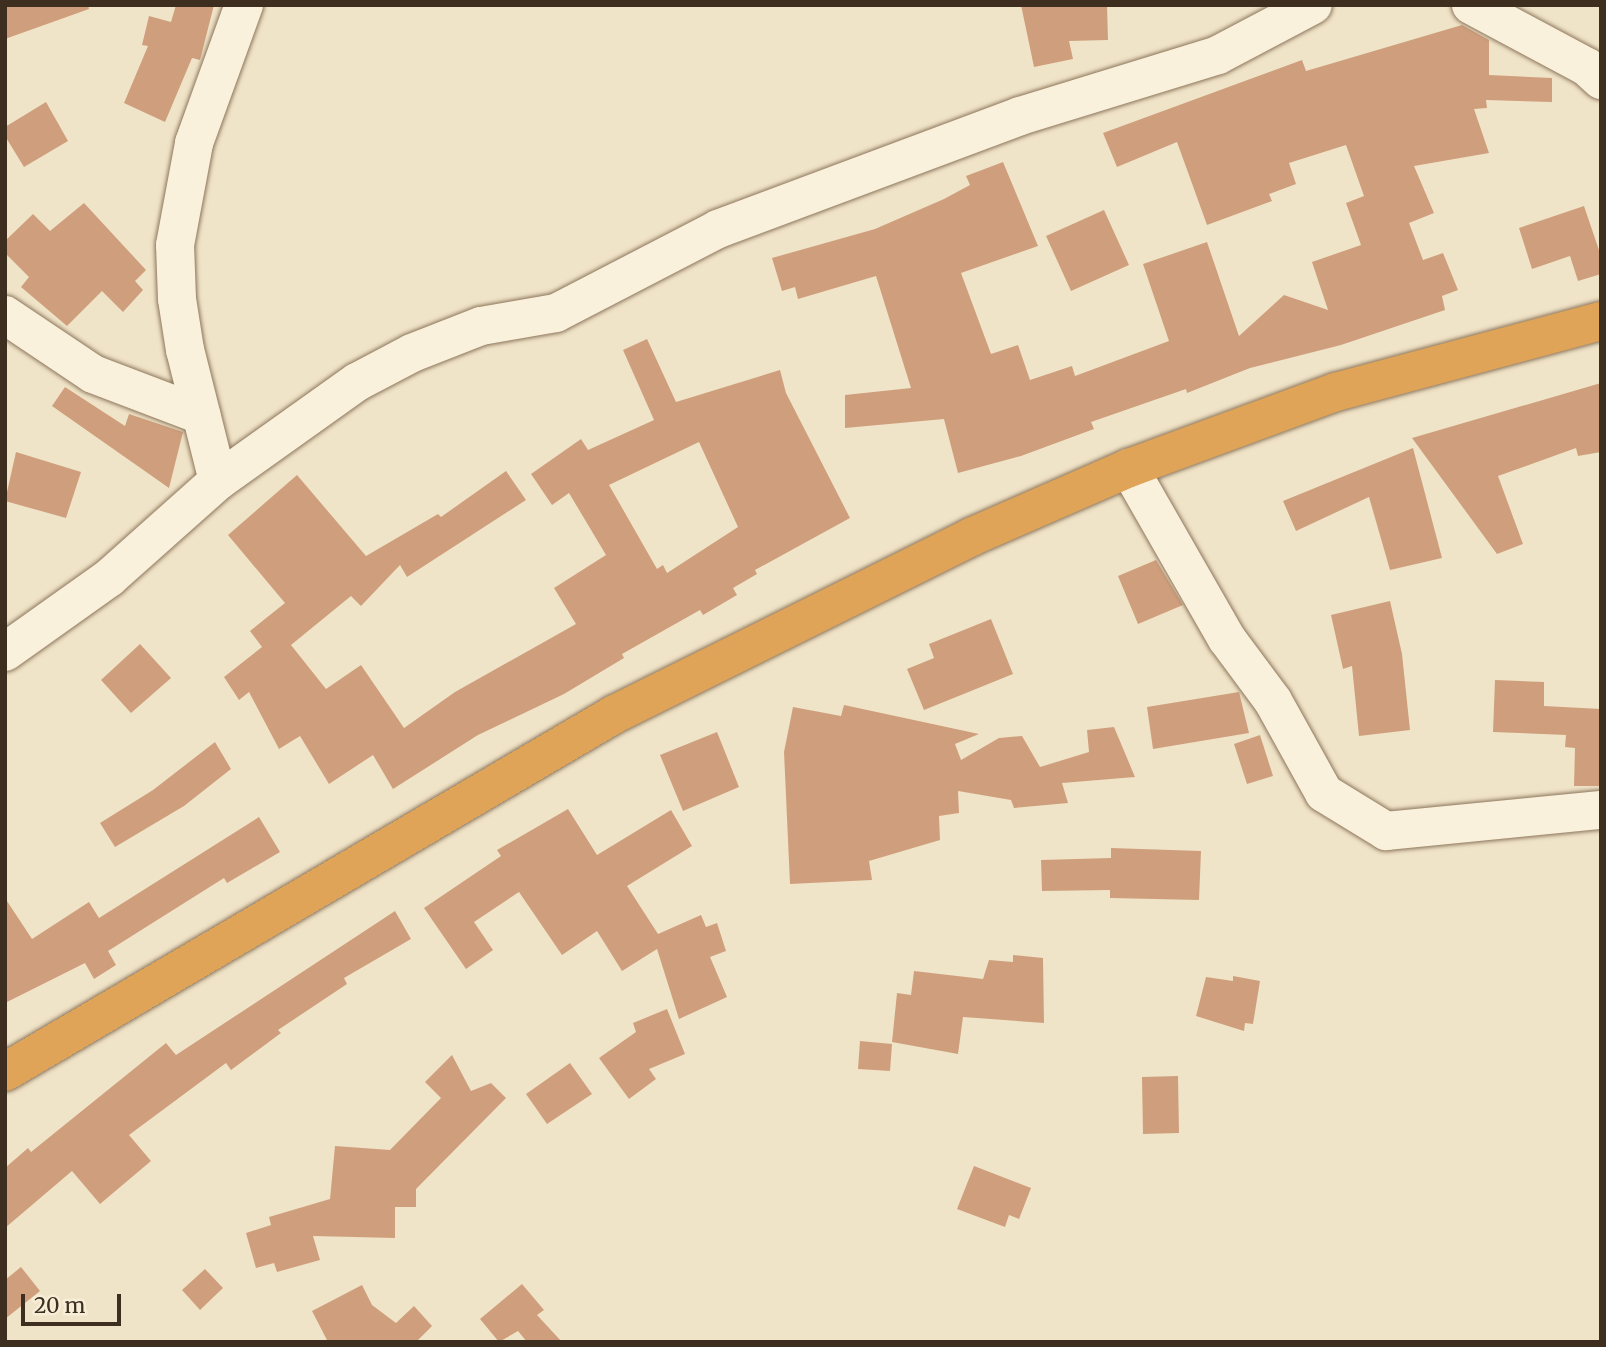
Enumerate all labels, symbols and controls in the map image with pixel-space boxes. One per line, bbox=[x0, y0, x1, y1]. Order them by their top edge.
scale bar bbox=[24, 1280, 124, 1324]
text: 20 m bbox=[34, 1292, 85, 1319]

